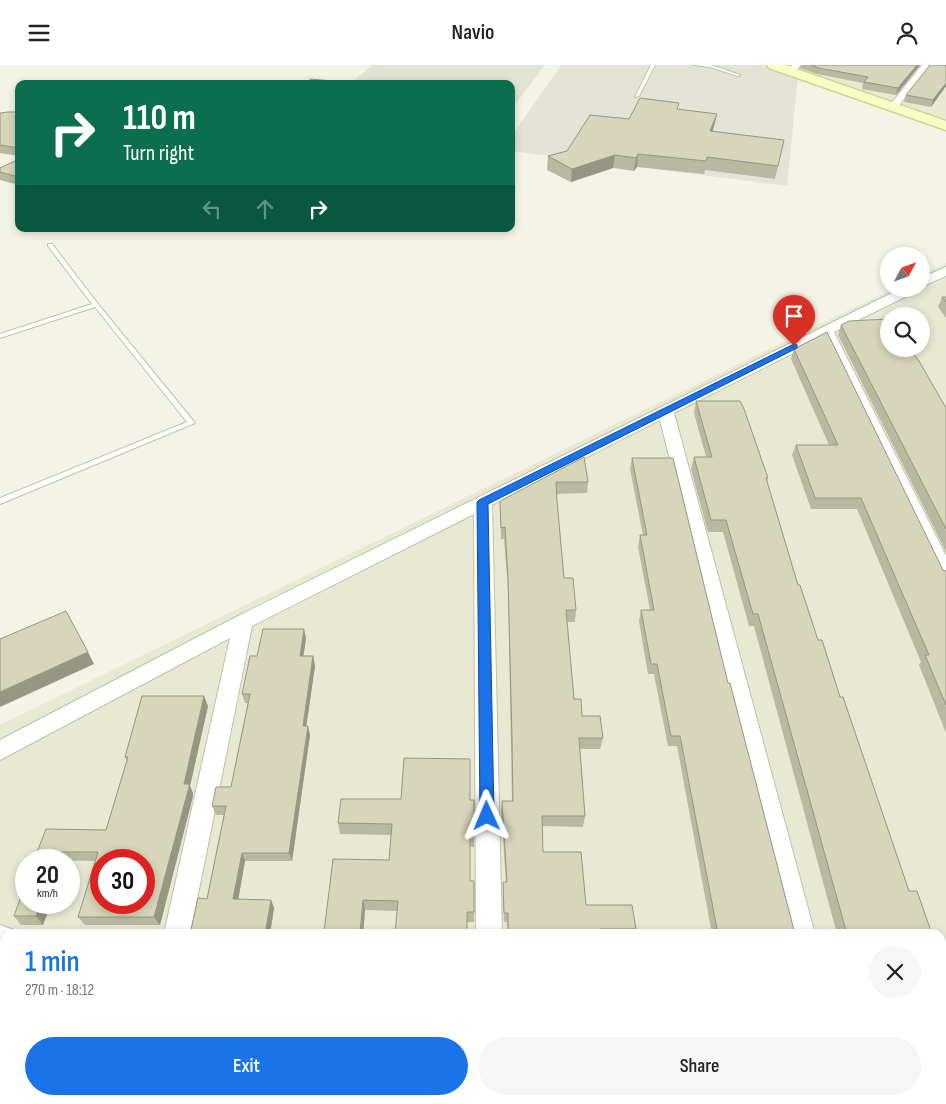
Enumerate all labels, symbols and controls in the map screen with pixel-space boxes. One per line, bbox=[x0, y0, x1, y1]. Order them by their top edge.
icon: menu bbox=[25, 19, 53, 47]
text: Navio bbox=[452, 19, 494, 46]
icon: person bbox=[893, 19, 921, 47]
text: 110 m bbox=[123, 97, 196, 140]
icon: right bbox=[40, 100, 105, 165]
text: Turn right bbox=[123, 140, 194, 167]
icon: left bbox=[198, 195, 226, 223]
icon: ahead bbox=[251, 195, 279, 223]
icon: right bbox=[304, 195, 332, 223]
north arrow bbox=[880, 247, 930, 297]
map controls bbox=[880, 247, 930, 357]
pin bbox=[773, 295, 815, 346]
icon: arrive bbox=[780, 302, 808, 330]
button: search bbox=[880, 307, 930, 357]
position arrow bbox=[460, 789, 512, 841]
speed limit sign: 30 bbox=[90, 849, 155, 914]
text: 20 bbox=[36, 860, 59, 891]
text: km/h bbox=[37, 886, 58, 901]
text: 1 min bbox=[25, 944, 80, 980]
button: close bbox=[869, 946, 921, 998]
text: 270 m · 18:12 bbox=[25, 981, 94, 1000]
button: Exit bbox=[25, 1037, 468, 1095]
button: Share bbox=[478, 1037, 921, 1095]

